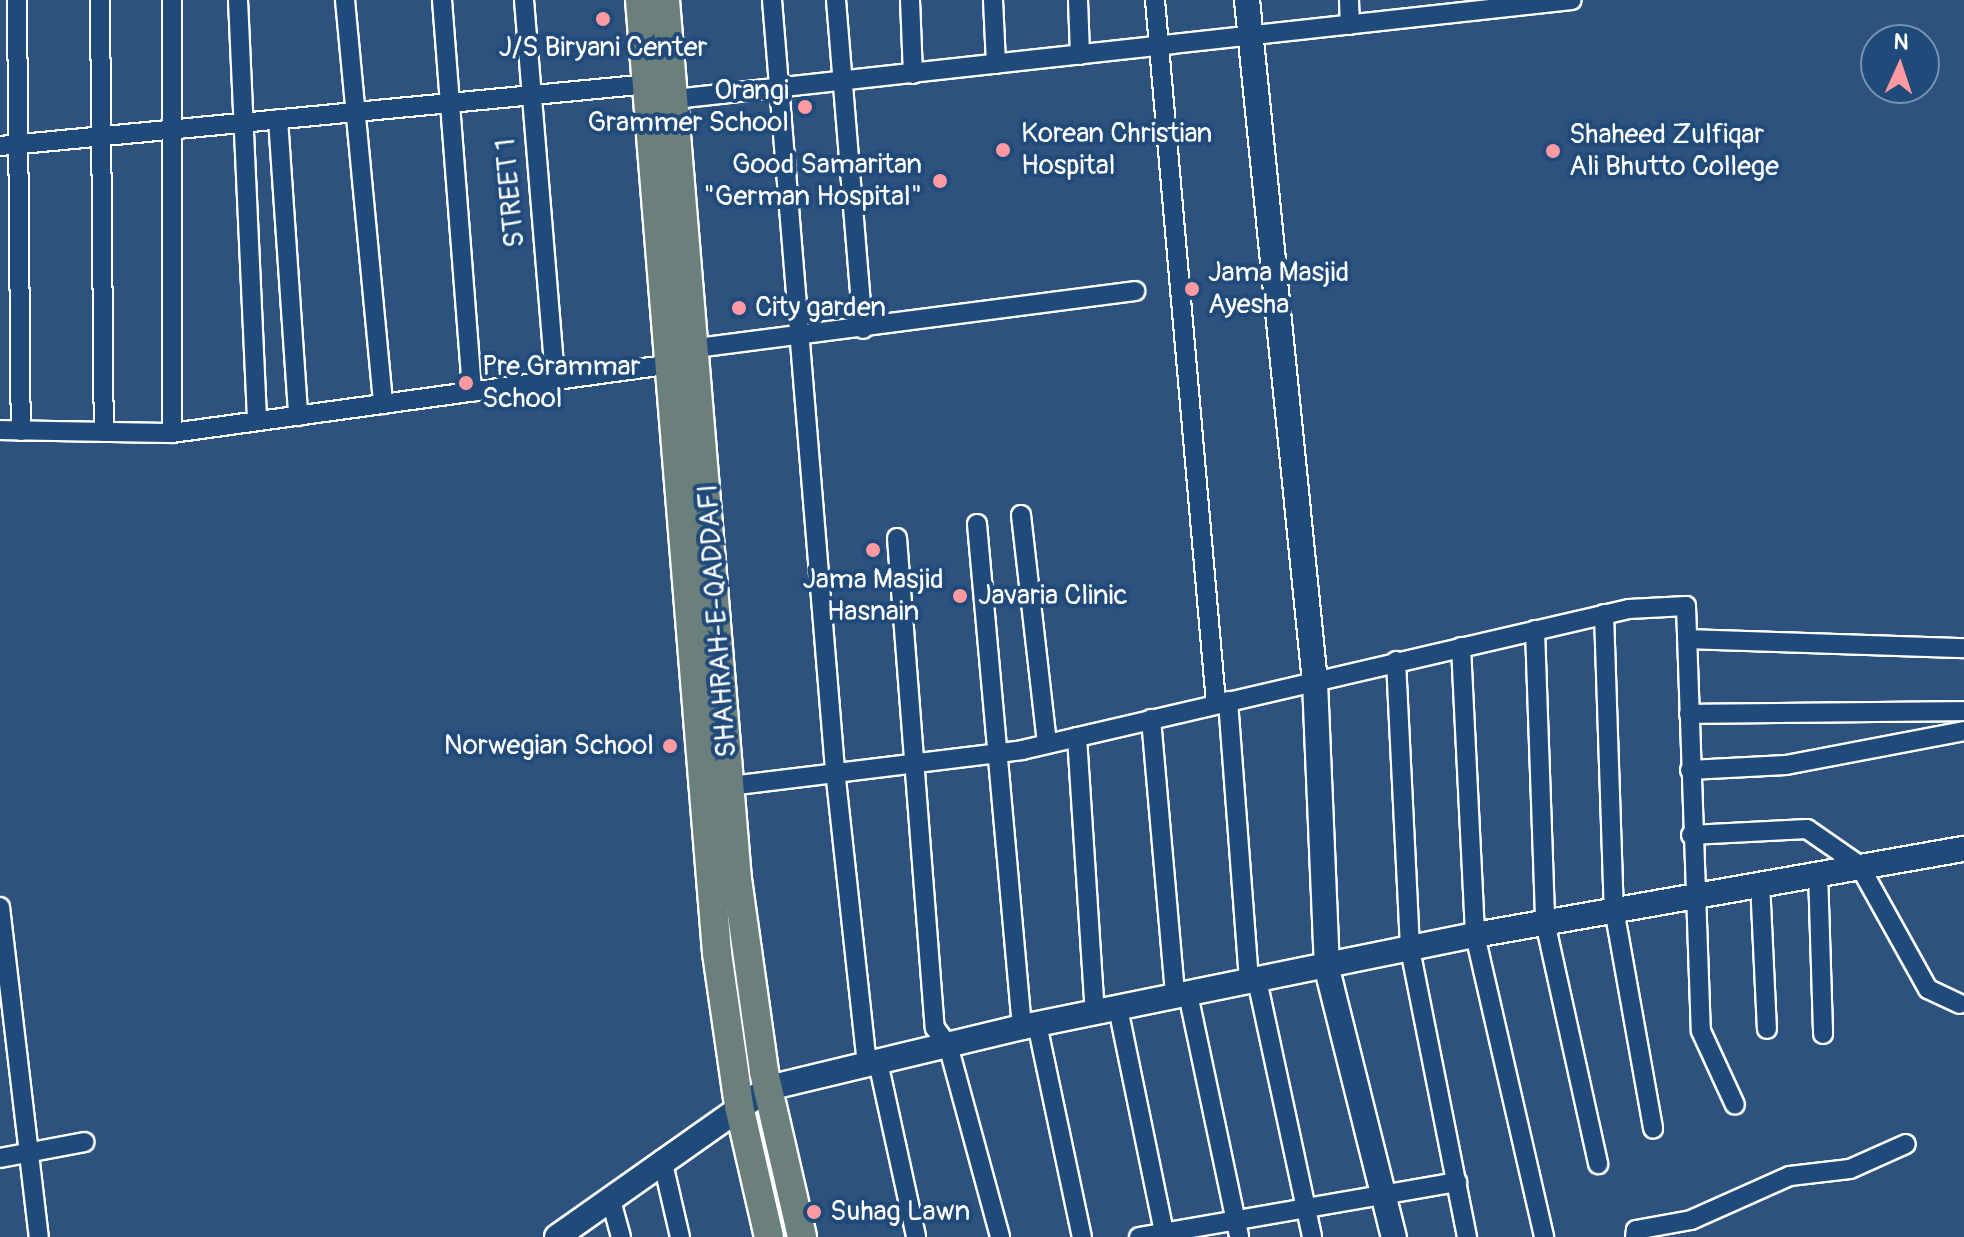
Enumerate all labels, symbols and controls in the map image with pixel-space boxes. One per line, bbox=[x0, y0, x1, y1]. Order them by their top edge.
marker: J/S Biryani Center bbox=[594, 10, 612, 28]
north arrow bbox=[1860, 24, 1940, 104]
text: N bbox=[1893, 28, 1909, 56]
place label: J/S Biryani Center bbox=[499, 31, 707, 65]
place label: Orangi Grammer School bbox=[587, 74, 789, 140]
marker: Orangi Grammer School bbox=[796, 98, 814, 116]
place label: Korean Christian Hospital bbox=[1021, 117, 1212, 183]
place label: Shaheed Zulfiqar Ali Bhutto College bbox=[1569, 118, 1779, 184]
street label: STREET 1 bbox=[489, 137, 533, 249]
marker: Korean Christian Hospital bbox=[992, 139, 1014, 161]
marker: Shaheed Zulfiqar Ali Bhutto College bbox=[1544, 142, 1562, 160]
place label: Good Samaritan "German Hospital" bbox=[703, 148, 922, 214]
marker: Good Samaritan "German Hospital" bbox=[929, 170, 951, 192]
place label: Jama Masjid Ayesha bbox=[1208, 256, 1349, 322]
marker: Jama Masjid Ayesha bbox=[1183, 280, 1201, 298]
place label: City garden bbox=[755, 291, 886, 325]
marker: City garden bbox=[730, 299, 748, 317]
place label: Pre Grammar School bbox=[482, 350, 641, 416]
marker: Pre Grammar School bbox=[457, 374, 475, 392]
street label: SHAHRAH-E-QADDAFI bbox=[692, 483, 744, 759]
marker: Jama Masjid Hasnain bbox=[864, 541, 882, 559]
place label: Jama Masjid Hasnain bbox=[802, 563, 944, 629]
place label: Javaria Clinic bbox=[978, 579, 1128, 613]
marker: Javaria Clinic bbox=[949, 585, 971, 607]
place label: Norwegian School bbox=[444, 729, 654, 763]
marker: Norwegian School bbox=[661, 737, 679, 755]
place label: Suhag Lawn bbox=[830, 1195, 970, 1229]
marker: Suhag Lawn bbox=[805, 1203, 823, 1221]

